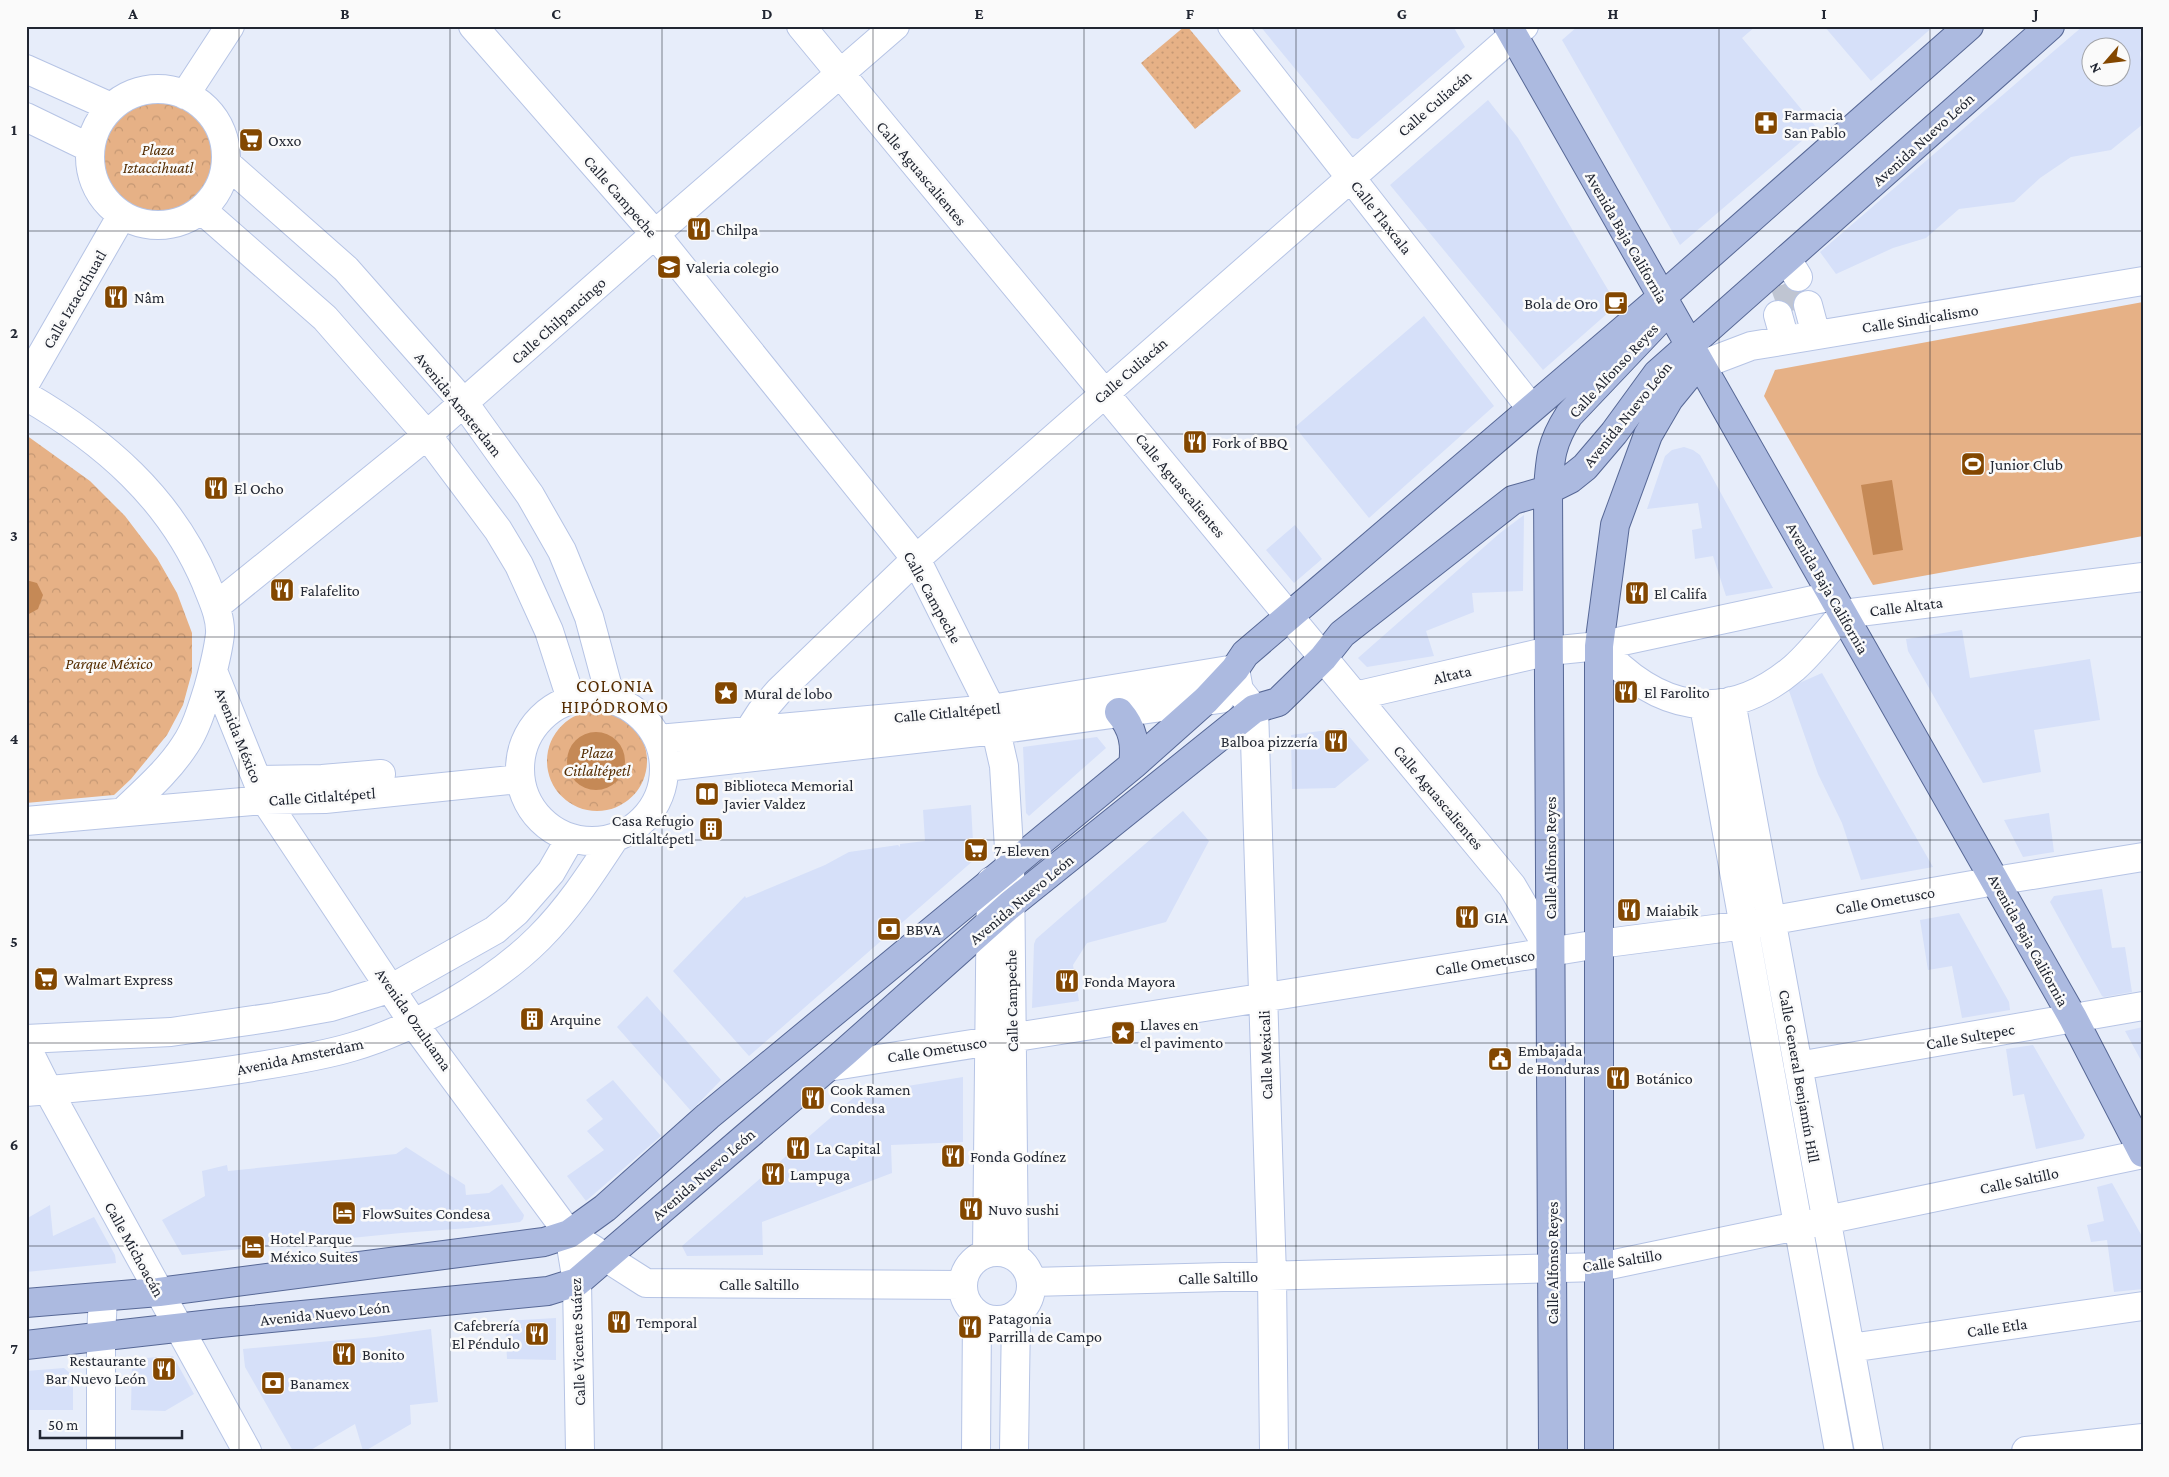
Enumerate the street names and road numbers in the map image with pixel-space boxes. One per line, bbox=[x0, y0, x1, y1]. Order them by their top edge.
street label: Calle Culiacán bbox=[1394, 67, 1475, 140]
street label: Avenida Nuevo León bbox=[1869, 89, 1978, 189]
street label: Calle Aguascalientes bbox=[872, 118, 970, 229]
street label: Calle Campeche bbox=[580, 152, 661, 241]
street label: Avenida Baja California bbox=[1581, 169, 1671, 307]
street label: Calle Tlaxcala bbox=[1348, 177, 1416, 258]
street label: Calle Iztaccihuatl bbox=[39, 247, 110, 351]
street label: Calle Chilpancingo bbox=[508, 274, 610, 368]
street label: Calle Sindicalismo bbox=[1861, 301, 1980, 336]
street label: Calle Alfonso Reyes bbox=[1565, 320, 1662, 422]
street label: Calle Culiacán bbox=[1090, 334, 1171, 407]
street label: Avenida Amsterdam bbox=[411, 349, 506, 460]
street label: Avenida Nuevo León bbox=[1580, 358, 1675, 470]
street label: Calle Aguascalientes bbox=[1131, 430, 1229, 541]
street label: Avenida Baja California bbox=[1782, 520, 1872, 658]
street label: Calle Campeche bbox=[899, 548, 965, 647]
street label: Calle Altata bbox=[1868, 593, 1944, 619]
street label: Altata bbox=[1431, 662, 1473, 687]
street label: Avenida México bbox=[212, 685, 265, 785]
street label: Calle Citlaltépetl bbox=[893, 699, 1001, 727]
street label: Calle Aguascalientes bbox=[1389, 742, 1487, 853]
street label: Calle Citlaltépetl bbox=[268, 784, 376, 810]
street label: Calle Alfonso Reyes bbox=[1542, 796, 1560, 920]
street label: Avenida Nuevo León bbox=[966, 851, 1077, 948]
street label: Avenida Baja California bbox=[1984, 871, 2072, 1010]
street label: Calle Ometusco bbox=[1834, 883, 1936, 918]
street label: Calle Ometusco bbox=[1434, 946, 1536, 979]
street label: Calle Campeche bbox=[1002, 950, 1022, 1052]
street label: Avenida Ozuluama bbox=[372, 965, 456, 1074]
street label: Calle General Benjamín Hill bbox=[1775, 988, 1823, 1164]
street label: Calle Mexicali bbox=[1255, 1010, 1276, 1100]
street label: Calle Sultepec bbox=[1924, 1020, 2016, 1054]
street label: Calle Ometusco bbox=[886, 1033, 988, 1066]
street label: Avenida Amsterdam bbox=[235, 1035, 365, 1078]
street label: Avenida Nuevo León bbox=[649, 1125, 758, 1224]
street label: Calle Saltillo bbox=[1978, 1164, 2060, 1197]
street label: Calle Michoacán bbox=[101, 1199, 168, 1300]
street label: Calle Alfonso Reyes bbox=[1544, 1201, 1562, 1325]
street label: Calle Saltillo bbox=[1581, 1246, 1663, 1275]
street label: Calle Saltillo bbox=[1178, 1268, 1258, 1287]
street label: Calle Saltillo bbox=[719, 1276, 799, 1293]
street label: Calle Vicente Suárez bbox=[567, 1277, 588, 1406]
street label: Avenida Nuevo León bbox=[259, 1298, 391, 1329]
street label: Calle Etla bbox=[1966, 1315, 2029, 1340]

